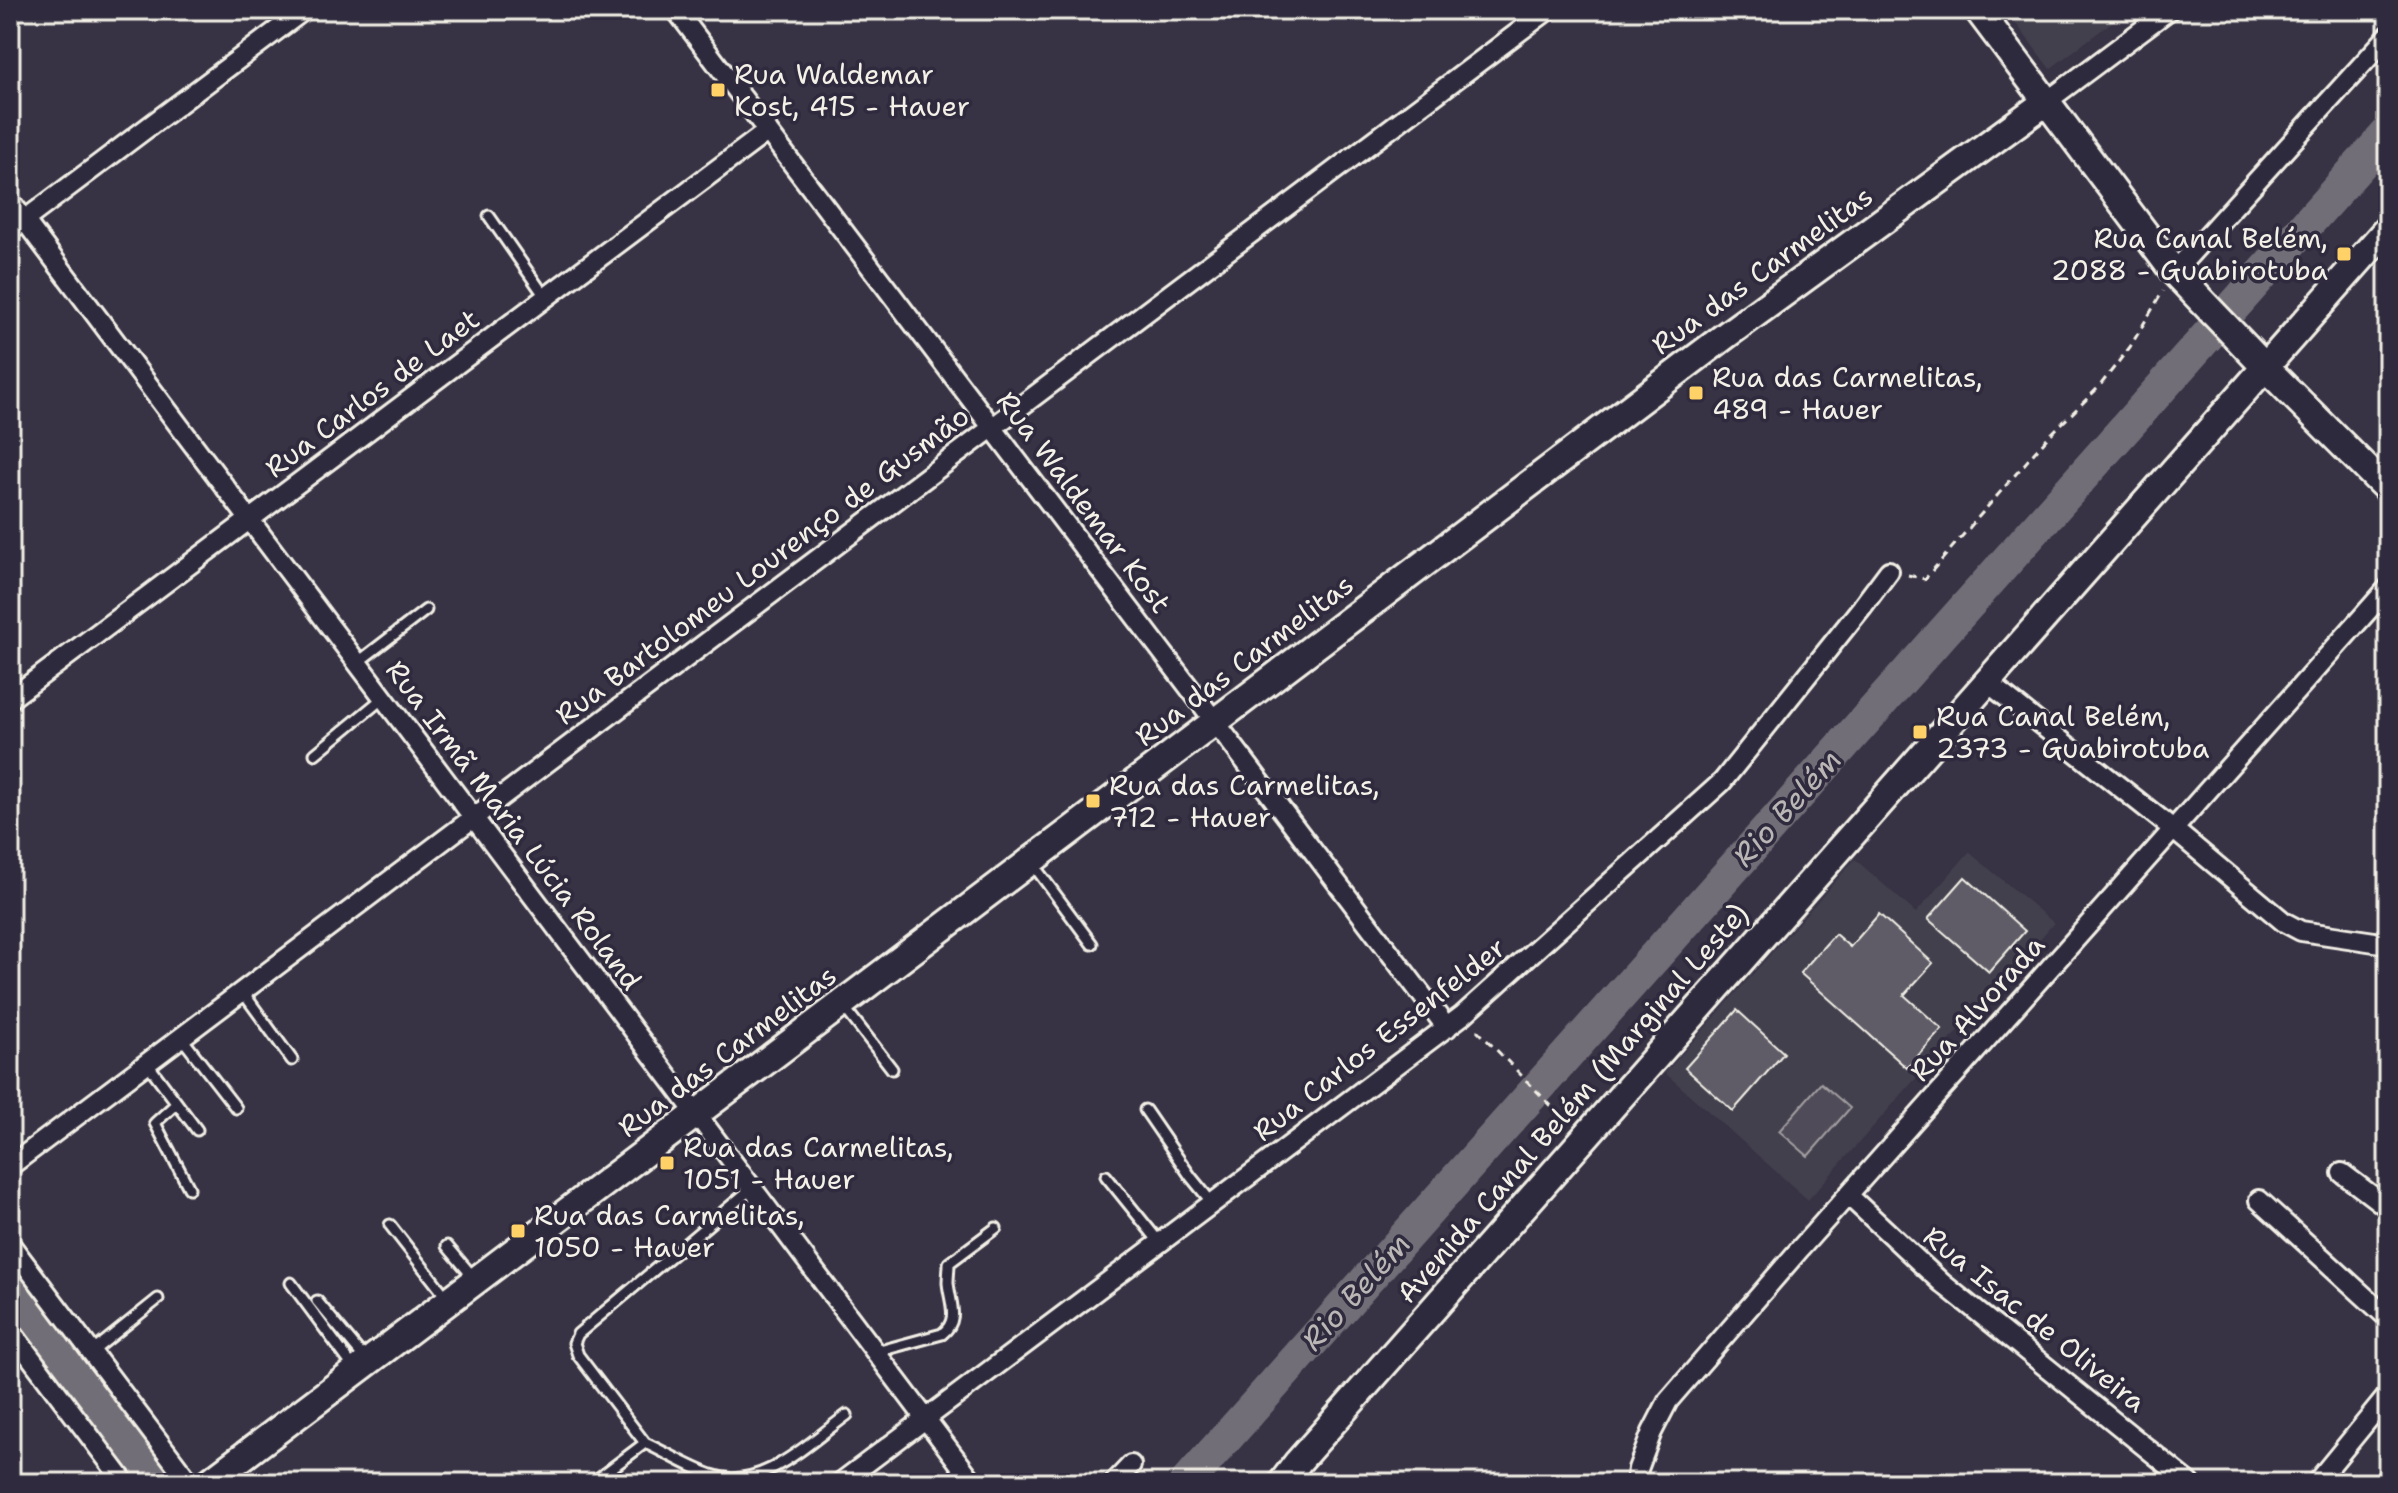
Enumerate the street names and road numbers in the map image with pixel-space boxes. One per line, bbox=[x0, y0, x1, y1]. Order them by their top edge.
street label: Rua das Carmelitas bbox=[1644, 177, 1880, 363]
street label: Rua Carlos de Laet bbox=[257, 300, 487, 486]
street label: Rua Waldemar Kost bbox=[988, 383, 1180, 621]
street label: Rua Bartolomeu Lourenço de Gusmão bbox=[547, 397, 977, 733]
street label: Rua das Carmelitas bbox=[1127, 565, 1361, 755]
street label: Rua Irmã Maria Lúcia Roland bbox=[377, 652, 651, 998]
street label: Avenida Canal Belém (Marginal Leste) bbox=[1388, 895, 1756, 1311]
street label: Rua Alvorada bbox=[1901, 927, 2053, 1089]
street label: Rua Carlos Essenfelder bbox=[1245, 928, 1513, 1150]
street label: Rua das Carmelitas bbox=[610, 956, 844, 1146]
street label: Rua Isac de Oliveira bbox=[1916, 1217, 2154, 1421]

